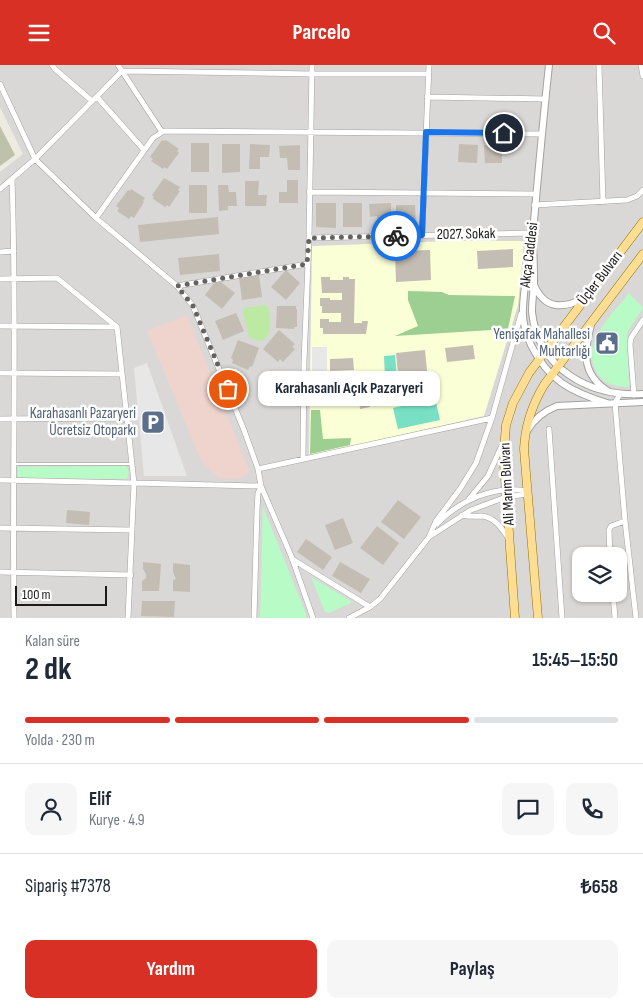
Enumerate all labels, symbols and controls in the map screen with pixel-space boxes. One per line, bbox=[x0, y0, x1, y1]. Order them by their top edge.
icon: menu bbox=[25, 19, 53, 47]
text: Parcelo bbox=[293, 19, 350, 46]
icon: search bbox=[590, 19, 618, 47]
pin bbox=[483, 112, 525, 154]
icon: home bbox=[490, 119, 518, 147]
courier bbox=[371, 211, 421, 261]
street label: Akça Caddesi bbox=[515, 221, 542, 290]
icon: bike bbox=[382, 222, 410, 250]
street label: 2027. Sokak bbox=[436, 224, 496, 244]
street label: Üçler Bulvarı bbox=[573, 247, 627, 309]
place label: Yenişafak Mahallesi Muhtarlığı bbox=[493, 325, 590, 361]
public building icon: Yenişafak Mahallesi Muhtarlığı bbox=[594, 330, 620, 356]
pin bbox=[207, 368, 249, 410]
callout: Karahasanlı Açık Pazaryeri bbox=[258, 371, 440, 407]
icon: bag bbox=[214, 375, 242, 403]
text: Karahasanlı Açık Pazaryeri bbox=[275, 379, 423, 398]
place label: Karahasanlı Pazaryeri Ücretsiz Otoparkı bbox=[30, 404, 136, 440]
parking icon: Karahasanlı Pazaryeri Ücretsiz Otoparkı bbox=[140, 409, 166, 435]
street label: Ali Marım Bulvarı bbox=[495, 442, 519, 527]
map controls bbox=[572, 547, 627, 602]
button: layers bbox=[572, 547, 627, 602]
scale bar bbox=[15, 583, 108, 606]
text: 100 m bbox=[22, 586, 51, 603]
text: Kalan süre bbox=[25, 632, 80, 651]
text: 15:45–15:50 bbox=[532, 649, 618, 672]
text: 2 dk bbox=[25, 650, 71, 689]
text: Yolda · 230 m bbox=[25, 731, 95, 750]
button: person bbox=[25, 783, 77, 835]
button: chat bbox=[502, 783, 554, 835]
button: phone bbox=[566, 783, 618, 835]
text: Elif bbox=[89, 788, 111, 811]
text: Kurye · 4.9 bbox=[89, 811, 145, 830]
text: Sipariş #7378 bbox=[25, 875, 111, 898]
text: ₺658 bbox=[581, 876, 618, 899]
button: Yardım bbox=[25, 940, 317, 998]
button: Paylaş bbox=[327, 940, 618, 998]

